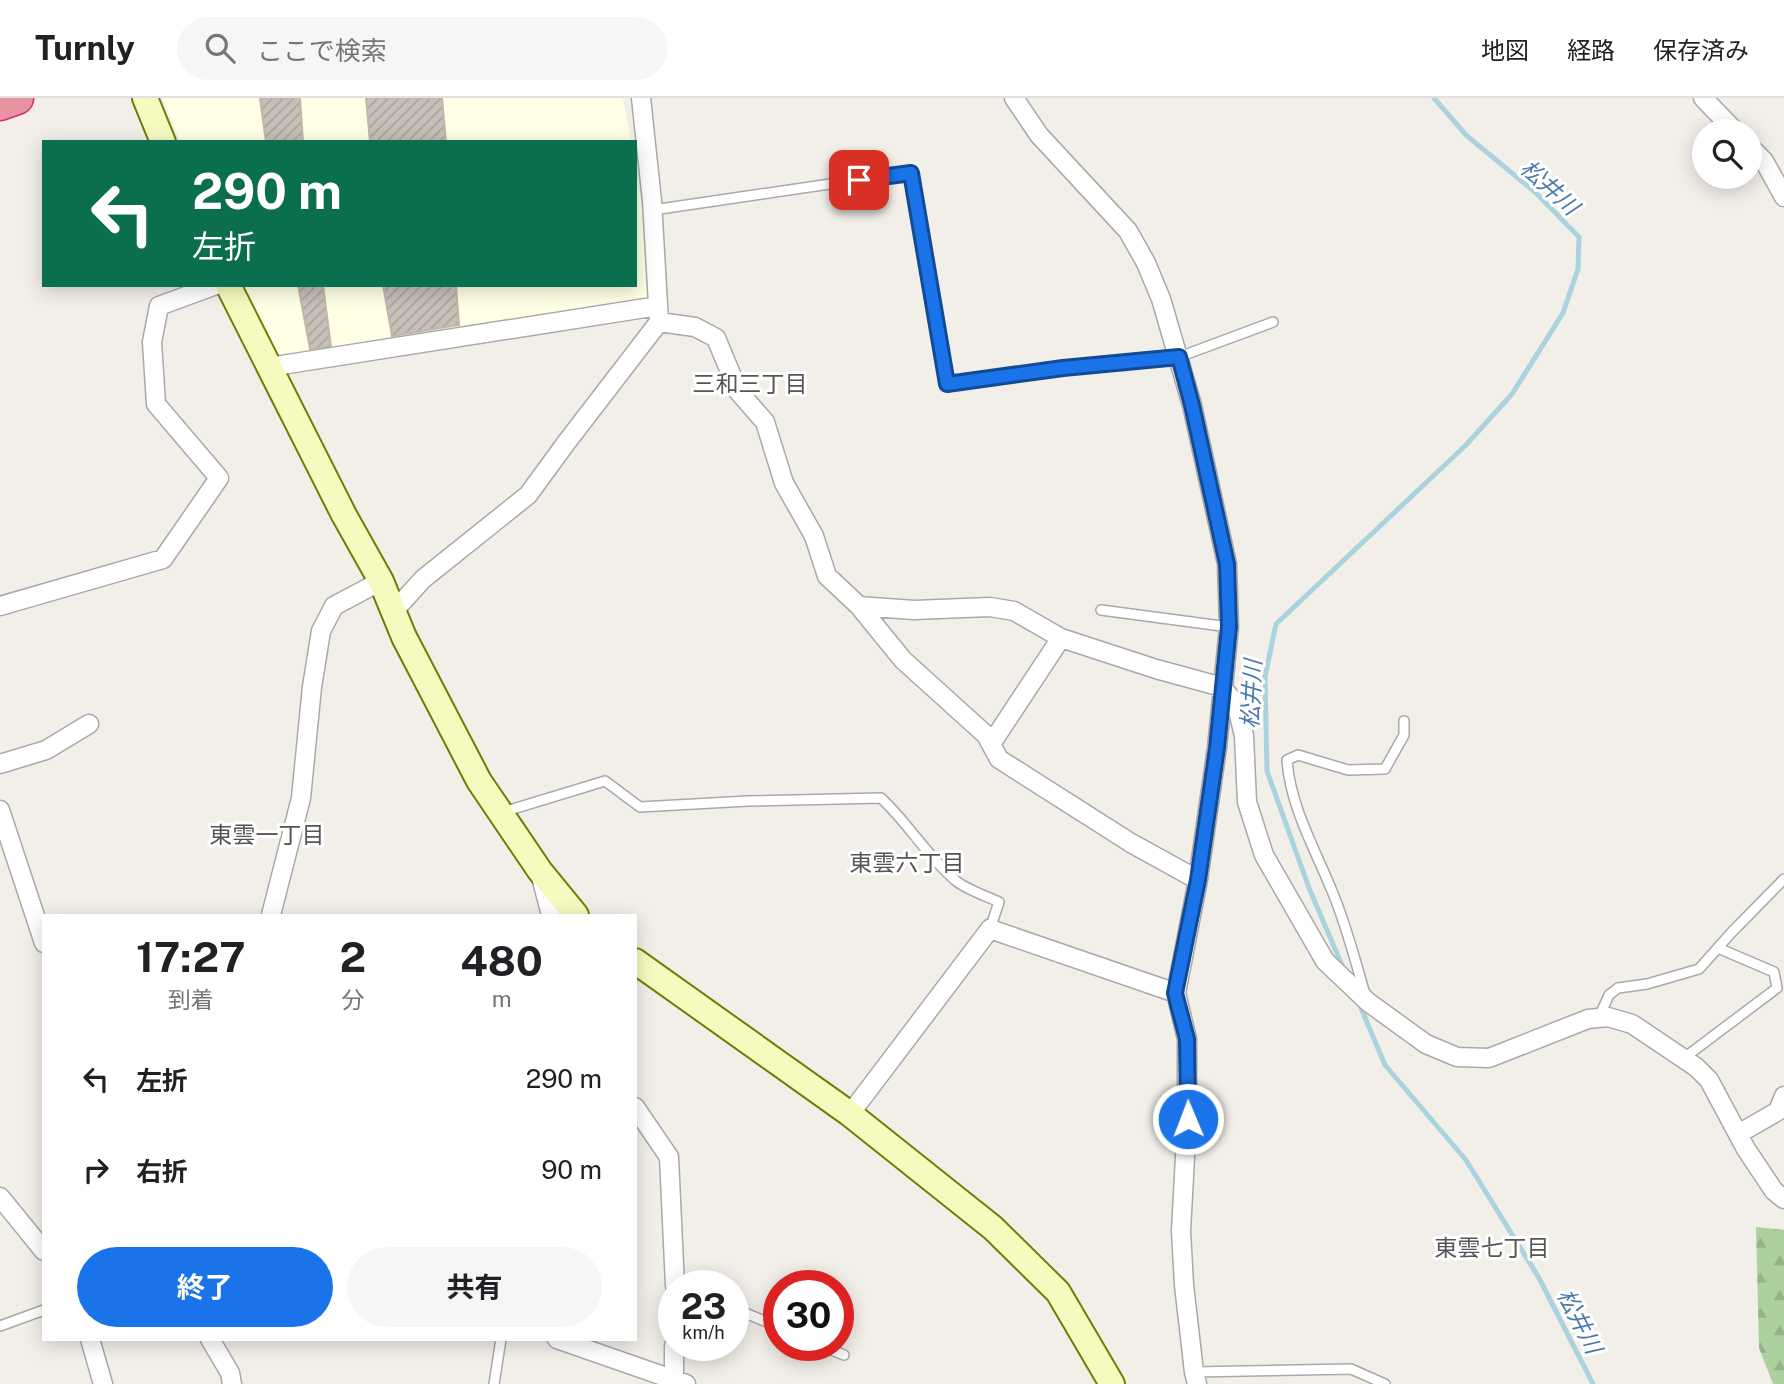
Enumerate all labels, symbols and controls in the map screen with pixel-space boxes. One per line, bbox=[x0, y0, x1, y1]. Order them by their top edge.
search box bbox=[177, 17, 667, 80]
text: Turnly bbox=[35, 29, 135, 67]
icon: search bbox=[201, 29, 239, 67]
text: ここで検索 bbox=[257, 35, 387, 66]
text: 地図 bbox=[1481, 36, 1529, 64]
text: 経路 bbox=[1567, 36, 1615, 64]
text: 保存済み bbox=[1653, 36, 1749, 64]
map controls bbox=[1692, 119, 1762, 189]
button: search bbox=[1692, 119, 1762, 189]
pin bbox=[829, 150, 889, 210]
water label: 松井川 bbox=[1515, 154, 1587, 222]
icon: arrive bbox=[840, 161, 878, 199]
text: 290 m bbox=[192, 162, 342, 220]
icon: left bbox=[77, 168, 168, 259]
text: 左折 bbox=[192, 228, 256, 265]
district label: 三和三丁目 bbox=[693, 370, 808, 397]
water label: 松井川 bbox=[1236, 656, 1266, 729]
district label: 東雲一丁目 bbox=[210, 821, 325, 848]
district label: 東雲六丁目 bbox=[850, 849, 965, 876]
text: 17:27 bbox=[136, 932, 245, 981]
text: 2 bbox=[340, 932, 366, 981]
text: 480 bbox=[460, 936, 543, 985]
text: m bbox=[492, 985, 512, 1012]
text: 到着 bbox=[168, 986, 214, 1013]
text: 分 bbox=[341, 986, 364, 1013]
icon: left bbox=[77, 1060, 115, 1098]
text: 290 m bbox=[526, 1063, 602, 1094]
text: 左折 bbox=[136, 1065, 188, 1096]
position arrow bbox=[1151, 1082, 1225, 1156]
icon: right bbox=[77, 1151, 115, 1189]
text: 90 m bbox=[541, 1154, 602, 1185]
text: 右折 bbox=[136, 1156, 188, 1187]
district label: 東雲七丁目 bbox=[1435, 1234, 1550, 1261]
button: 終了 bbox=[77, 1247, 333, 1327]
button: 共有 bbox=[347, 1247, 602, 1327]
speed limit sign: 30 bbox=[763, 1270, 854, 1361]
water label: 松井川 bbox=[1552, 1284, 1609, 1361]
text: 23 bbox=[681, 1286, 726, 1327]
text: km/h bbox=[682, 1322, 725, 1343]

